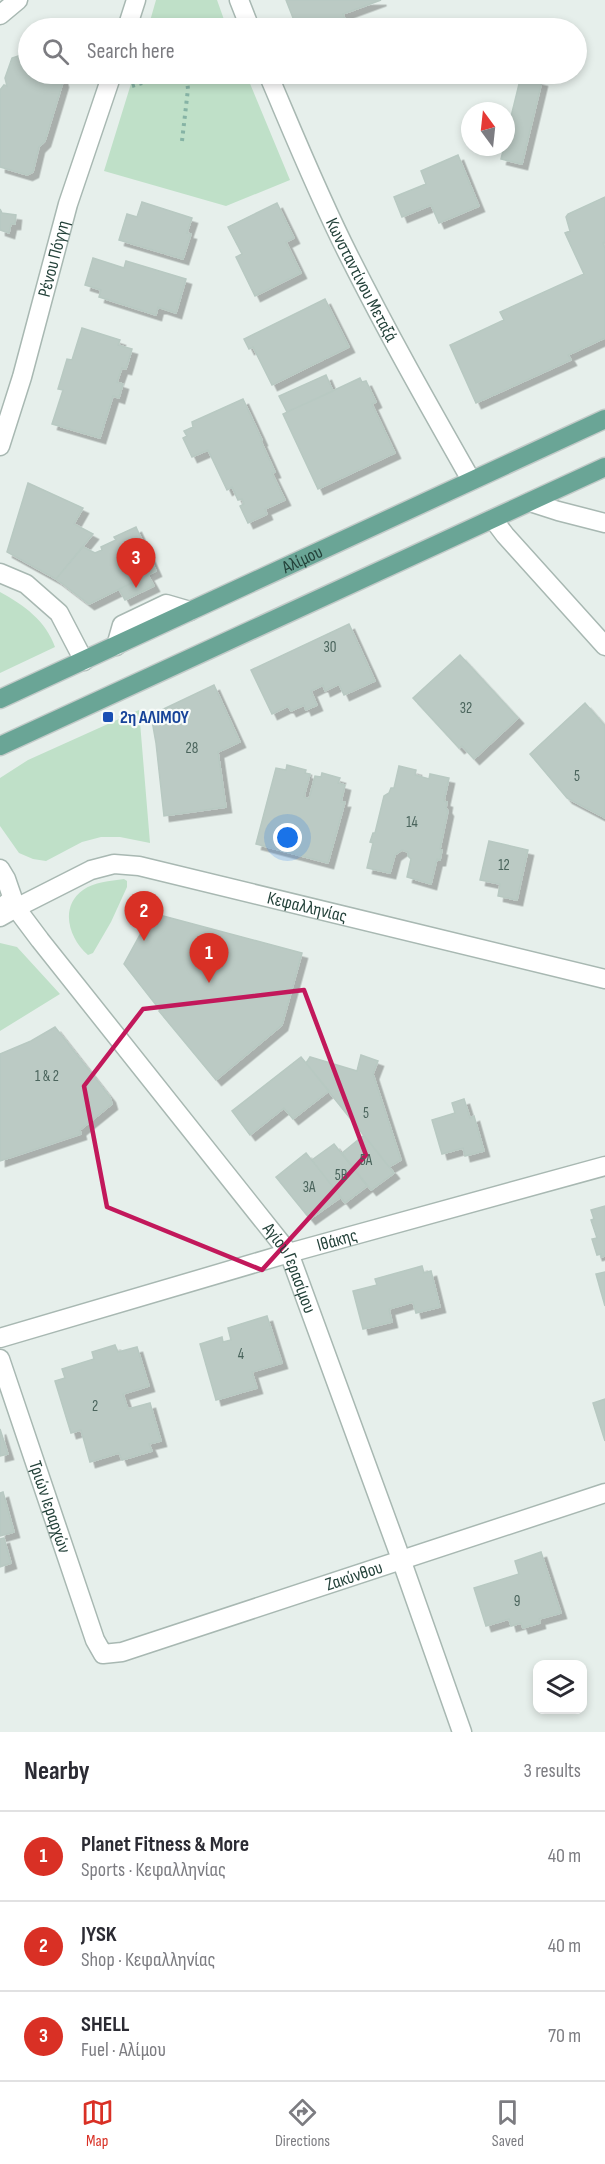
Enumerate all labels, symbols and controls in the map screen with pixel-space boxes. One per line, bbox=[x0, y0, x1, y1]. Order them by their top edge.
search box bbox=[18, 18, 587, 84]
icon: search bbox=[39, 35, 72, 68]
text: Search here bbox=[87, 38, 174, 65]
north arrow bbox=[461, 102, 515, 156]
street label: Κωνσταντίνου Μεταξά bbox=[321, 214, 402, 345]
street label: Ρένου Πόγγη bbox=[33, 218, 74, 299]
pin: 3 bbox=[116, 538, 156, 588]
street label: Αλίμου bbox=[278, 541, 326, 578]
house number: 30 bbox=[324, 638, 336, 657]
house number: 32 bbox=[460, 699, 472, 718]
place label: 2η ΑΛΙΜΟΥ bbox=[120, 707, 190, 728]
marker: 2η ΑΛΙΜΟΥ bbox=[101, 710, 115, 724]
house number: 28 bbox=[186, 739, 198, 758]
house number: 5 bbox=[574, 767, 580, 786]
house number: 14 bbox=[406, 813, 418, 832]
your location bbox=[273, 823, 302, 852]
house number: 12 bbox=[498, 856, 510, 875]
street label: Κεφαλληνίας bbox=[265, 887, 349, 927]
pin: 2 bbox=[124, 892, 164, 941]
pin: 1 bbox=[190, 934, 228, 983]
house number: 1 & 2 bbox=[35, 1067, 59, 1086]
house number: 5 bbox=[363, 1104, 369, 1123]
house number: 5A bbox=[360, 1151, 373, 1170]
house number: 5B bbox=[335, 1166, 348, 1185]
house number: 3Α bbox=[303, 1178, 316, 1197]
street label: Αγίου Γερασίμου bbox=[258, 1218, 321, 1316]
street label: Ιθάκης bbox=[314, 1224, 359, 1255]
house number: 4 bbox=[238, 1345, 244, 1364]
house number: 2 bbox=[92, 1397, 98, 1416]
street label: Τριών Ιεραρχών bbox=[25, 1458, 75, 1556]
street label: Ζακύνθου bbox=[323, 1556, 385, 1595]
house number: 9 bbox=[514, 1592, 520, 1611]
map controls bbox=[533, 1660, 587, 1714]
button: layers bbox=[533, 1660, 587, 1714]
text: Nearby bbox=[24, 1756, 90, 1787]
text: 3 results bbox=[524, 1759, 581, 1783]
text: Planet Fitness & More bbox=[81, 1831, 249, 1858]
text: 1 bbox=[40, 1844, 47, 1868]
text: 40 m bbox=[548, 1844, 581, 1868]
text: Sports · Κεφαλληνίας bbox=[81, 1858, 226, 1882]
text: JYSK bbox=[81, 1921, 117, 1948]
text: 2 bbox=[39, 1934, 48, 1958]
text: 40 m bbox=[548, 1934, 581, 1958]
text: Shop · Κεφαλληνίας bbox=[81, 1948, 215, 1972]
text: SHELL bbox=[81, 2011, 130, 2038]
text: 3 bbox=[39, 2024, 48, 2048]
text: 70 m bbox=[548, 2024, 581, 2048]
text: Fuel · Αλίμου bbox=[81, 2038, 166, 2062]
tab: Map bbox=[81, 2096, 114, 2151]
tab: Directions bbox=[275, 2096, 330, 2151]
tab: Saved bbox=[491, 2096, 524, 2151]

